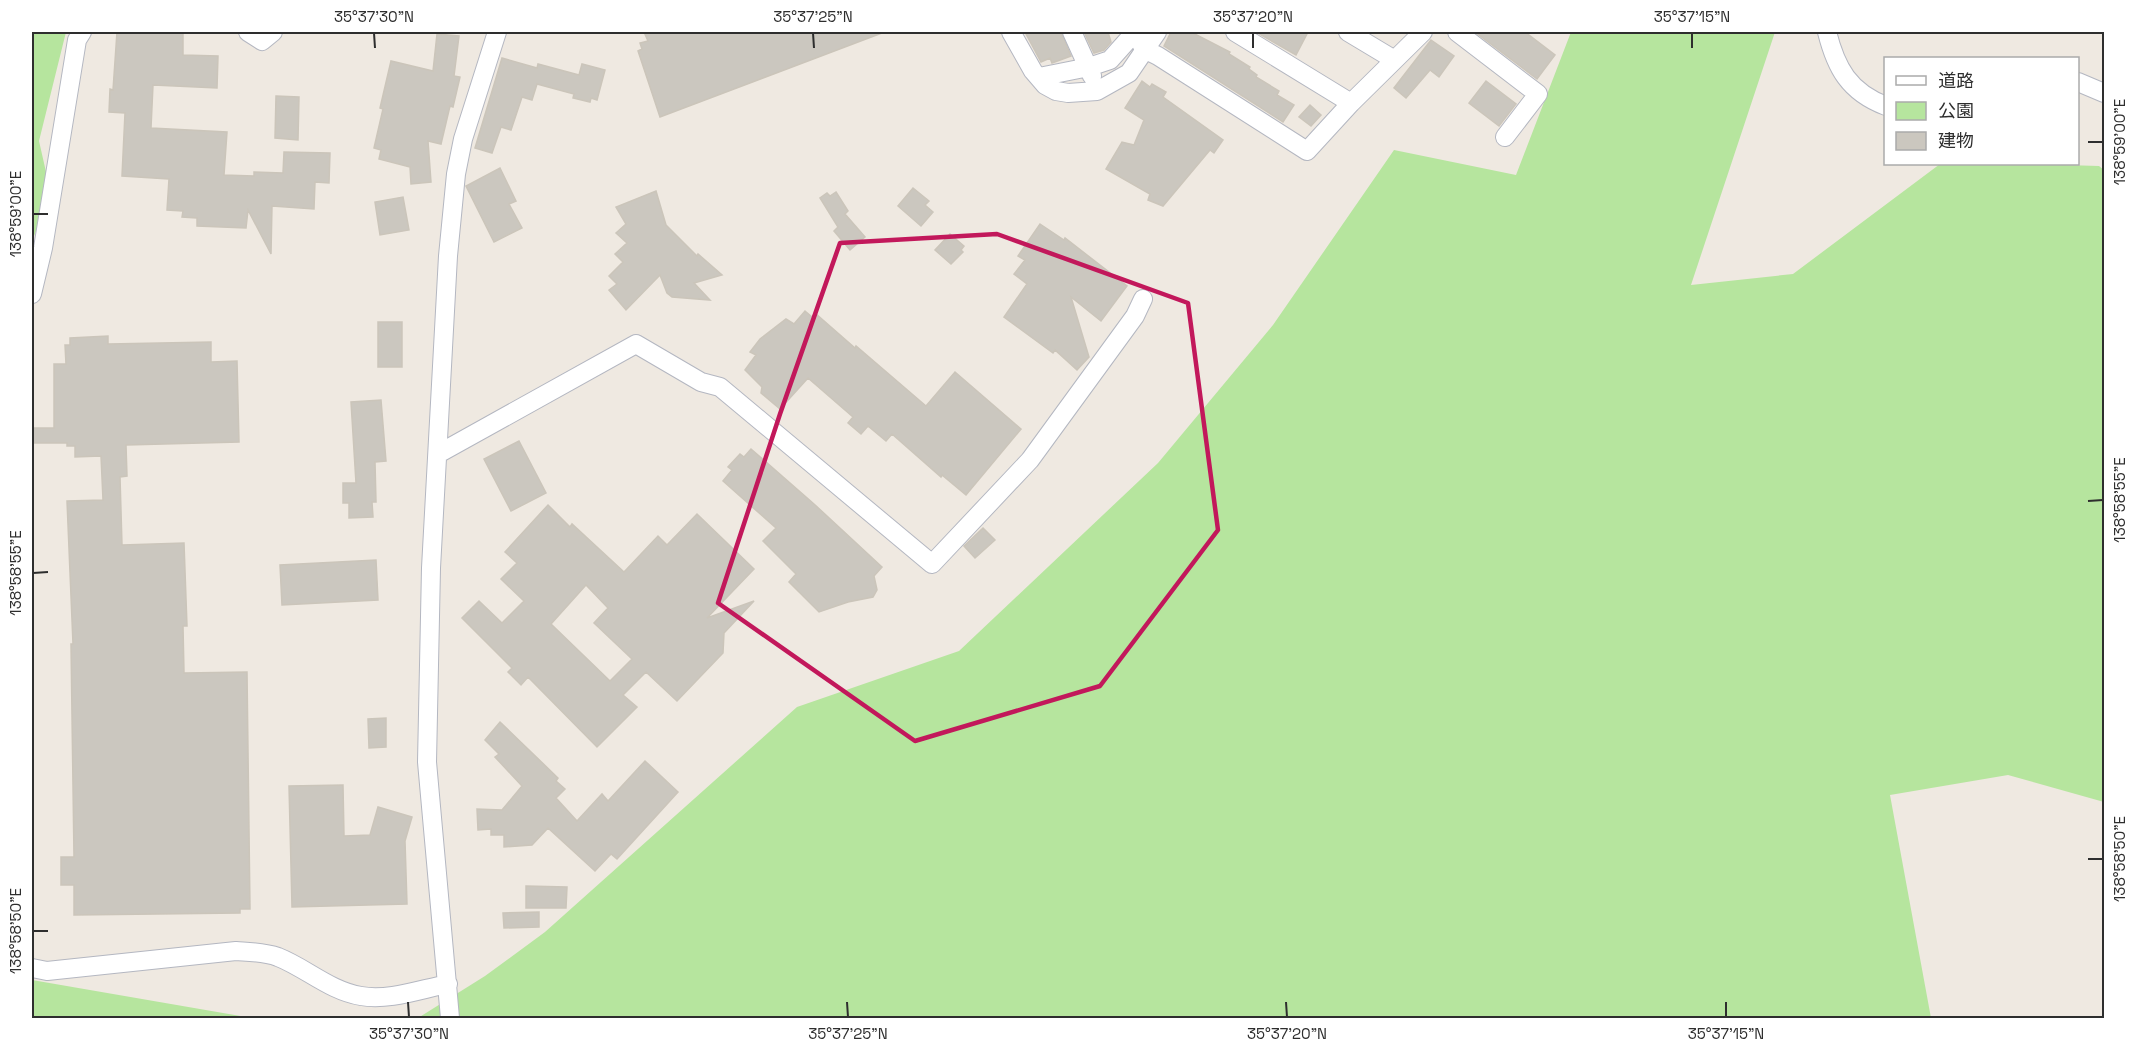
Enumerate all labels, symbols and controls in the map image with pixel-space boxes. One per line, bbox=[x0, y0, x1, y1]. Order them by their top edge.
text: 35°37'30"N bbox=[334, 7, 414, 26]
text: 35°37'25"N bbox=[773, 7, 853, 26]
text: 35°37'20"N bbox=[1213, 7, 1293, 26]
text: 35°37'15"N bbox=[1654, 7, 1730, 26]
legend bbox=[1884, 57, 2079, 165]
text: 道路 bbox=[1938, 69, 1974, 92]
text: 公園 bbox=[1938, 99, 1974, 122]
text: 138°59'00"E bbox=[2110, 99, 2129, 185]
text: 建物 bbox=[1938, 129, 1974, 152]
text: 138°59'00"E bbox=[6, 171, 25, 257]
text: 138°58'55"E bbox=[2110, 457, 2129, 543]
text: 138°58'55"E bbox=[6, 530, 25, 616]
text: 138°58'50"E bbox=[2110, 816, 2129, 902]
text: 138°58'50"E bbox=[6, 888, 25, 974]
text: 35°37'30"N bbox=[369, 1024, 449, 1043]
text: 35°37'25"N bbox=[808, 1024, 888, 1043]
text: 35°37'20"N bbox=[1247, 1024, 1327, 1043]
text: 35°37'15"N bbox=[1688, 1024, 1764, 1043]

